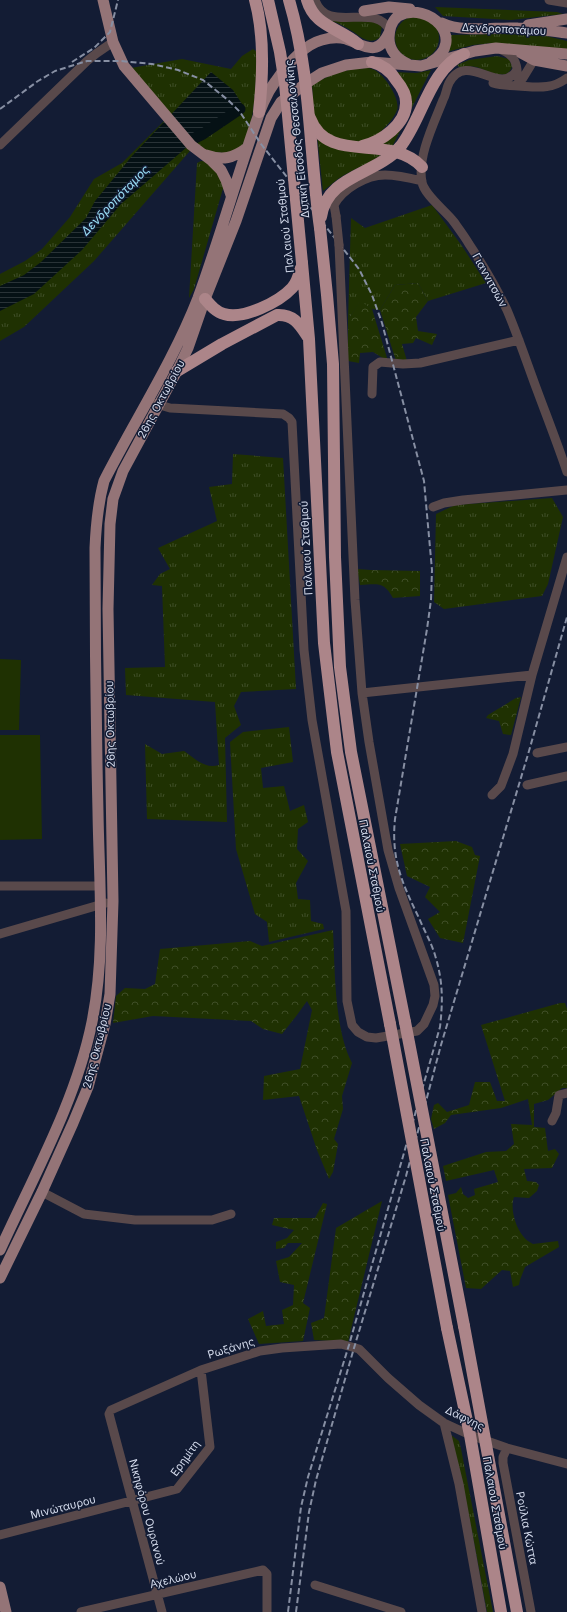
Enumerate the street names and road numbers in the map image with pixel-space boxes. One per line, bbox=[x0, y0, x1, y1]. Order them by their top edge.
street label: Δενδροποτάμου bbox=[461, 20, 547, 38]
street label: Δυτική Είσοδος Θεσσαλονίκης bbox=[282, 59, 312, 219]
street label: Παλαιού Σταθμού bbox=[273, 178, 297, 274]
street label: Γιαννιτσών bbox=[469, 250, 511, 310]
street label: 26ης Οκτωβρίου bbox=[134, 357, 188, 441]
street label: Παλαιού Σταθμού bbox=[297, 500, 315, 596]
street label: 26ης Οκτωβρίου bbox=[102, 680, 118, 768]
street label: Παλαιού Σταθμού bbox=[356, 818, 388, 914]
street label: 26ης Οκτωβρίου bbox=[80, 1002, 114, 1090]
street label: Παλαιού Σταθμού bbox=[417, 1137, 449, 1233]
street label: Ρωξάνης bbox=[206, 1334, 256, 1362]
street label: Δάφνης bbox=[443, 1403, 487, 1433]
street label: Ερημίτη bbox=[167, 1437, 203, 1479]
street label: Παλαιού Σταθμού bbox=[480, 1455, 510, 1551]
street label: Νικηφόρου Ουρανού bbox=[126, 1457, 168, 1567]
street label: Ρούλια Κώττα bbox=[513, 1490, 541, 1566]
street label: Μινώταυρου bbox=[29, 1492, 97, 1522]
street label: Αχελώου bbox=[148, 1567, 198, 1591]

